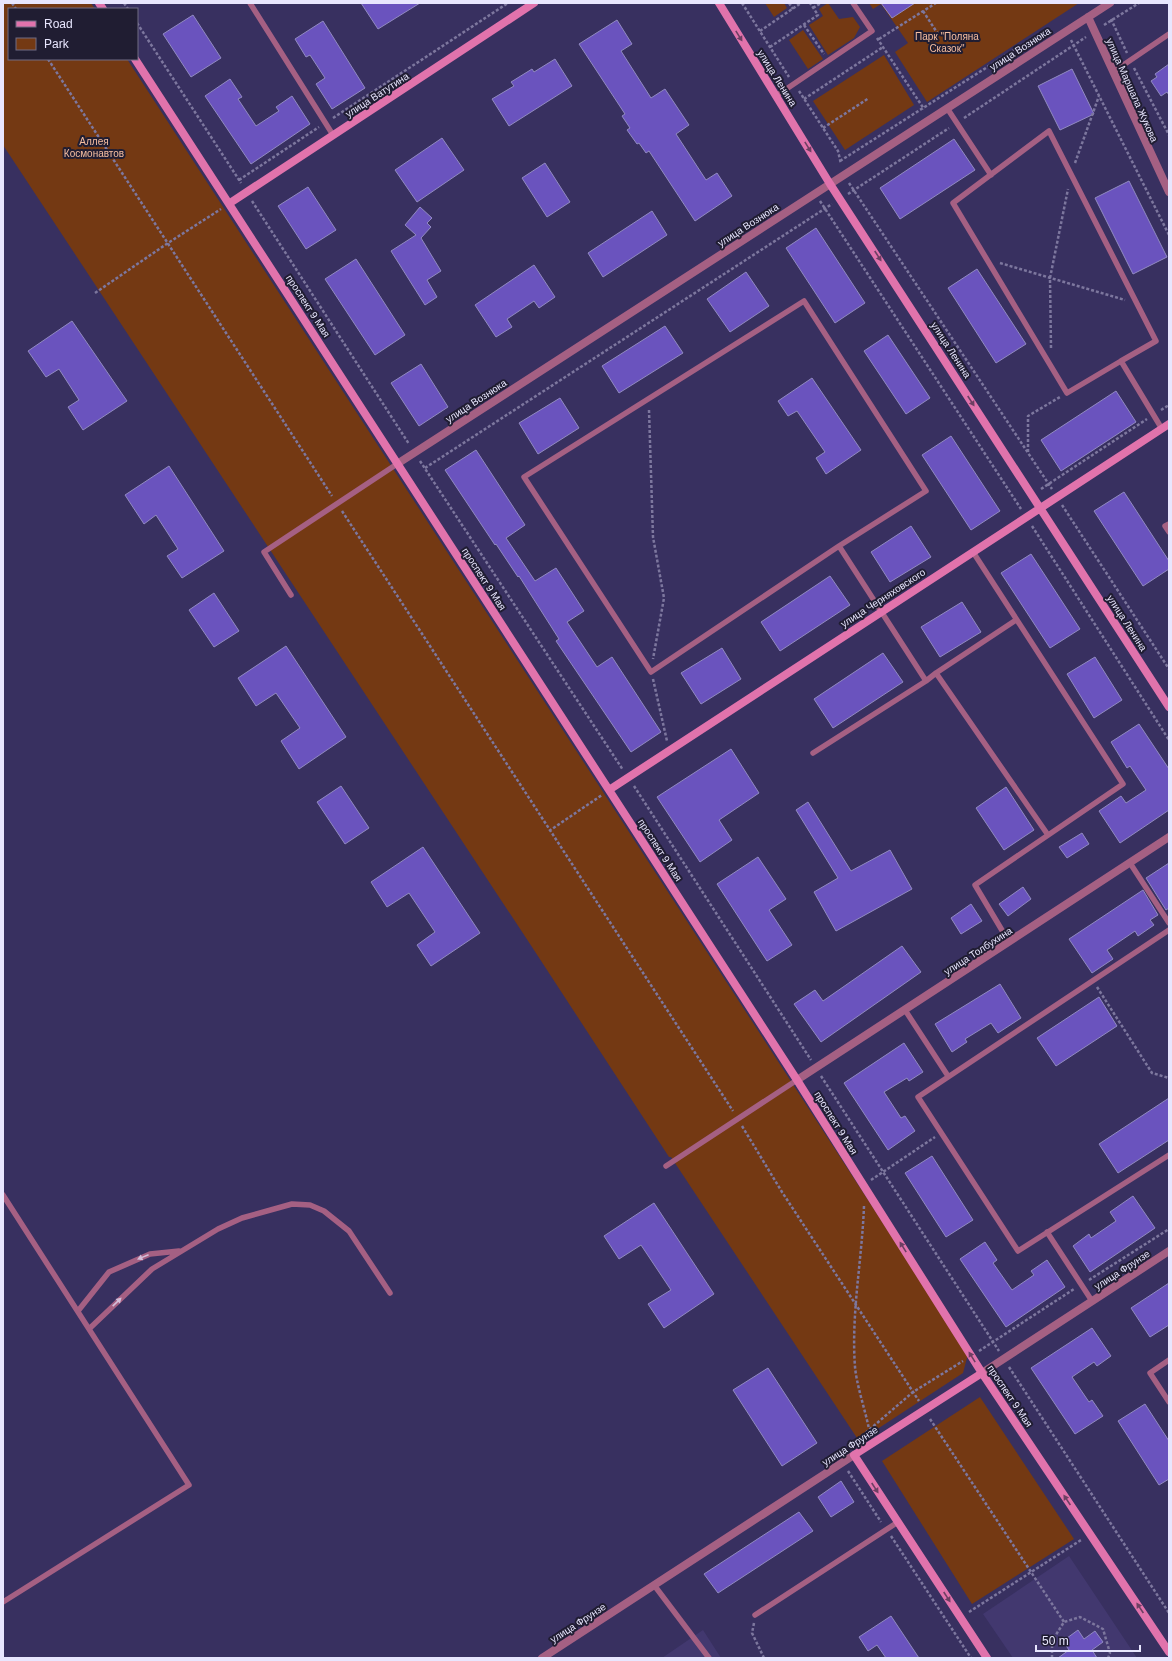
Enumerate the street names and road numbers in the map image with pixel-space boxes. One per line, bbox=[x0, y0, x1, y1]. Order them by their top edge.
street label: улица Вознюка bbox=[988, 25, 1053, 73]
street label: улица Маршала Жукова bbox=[1104, 36, 1160, 144]
street label: улица Ленина bbox=[755, 48, 799, 109]
street label: улица Ватутина bbox=[343, 70, 411, 120]
street label: улица Вознюка bbox=[716, 201, 781, 249]
street label: проспект 9 Мая bbox=[284, 273, 332, 339]
street label: улица Ленина bbox=[929, 320, 973, 380]
street label: улица Вознюка bbox=[444, 377, 509, 425]
street label: проспект 9 Мая bbox=[460, 546, 508, 612]
street label: улица Черняховского bbox=[839, 566, 928, 629]
street label: улица Ленина bbox=[1105, 593, 1149, 653]
street label: проспект 9 Мая bbox=[636, 817, 684, 883]
street label: улица Толбухина bbox=[942, 925, 1014, 977]
street label: проспект 9 Мая bbox=[812, 1090, 860, 1156]
street label: улица Фрунзе bbox=[1092, 1248, 1152, 1292]
street label: проспект 9 Мая bbox=[985, 1363, 1035, 1429]
street label: улица Фрунзе bbox=[820, 1424, 880, 1468]
street label: улица Фрунзе bbox=[548, 1601, 608, 1645]

